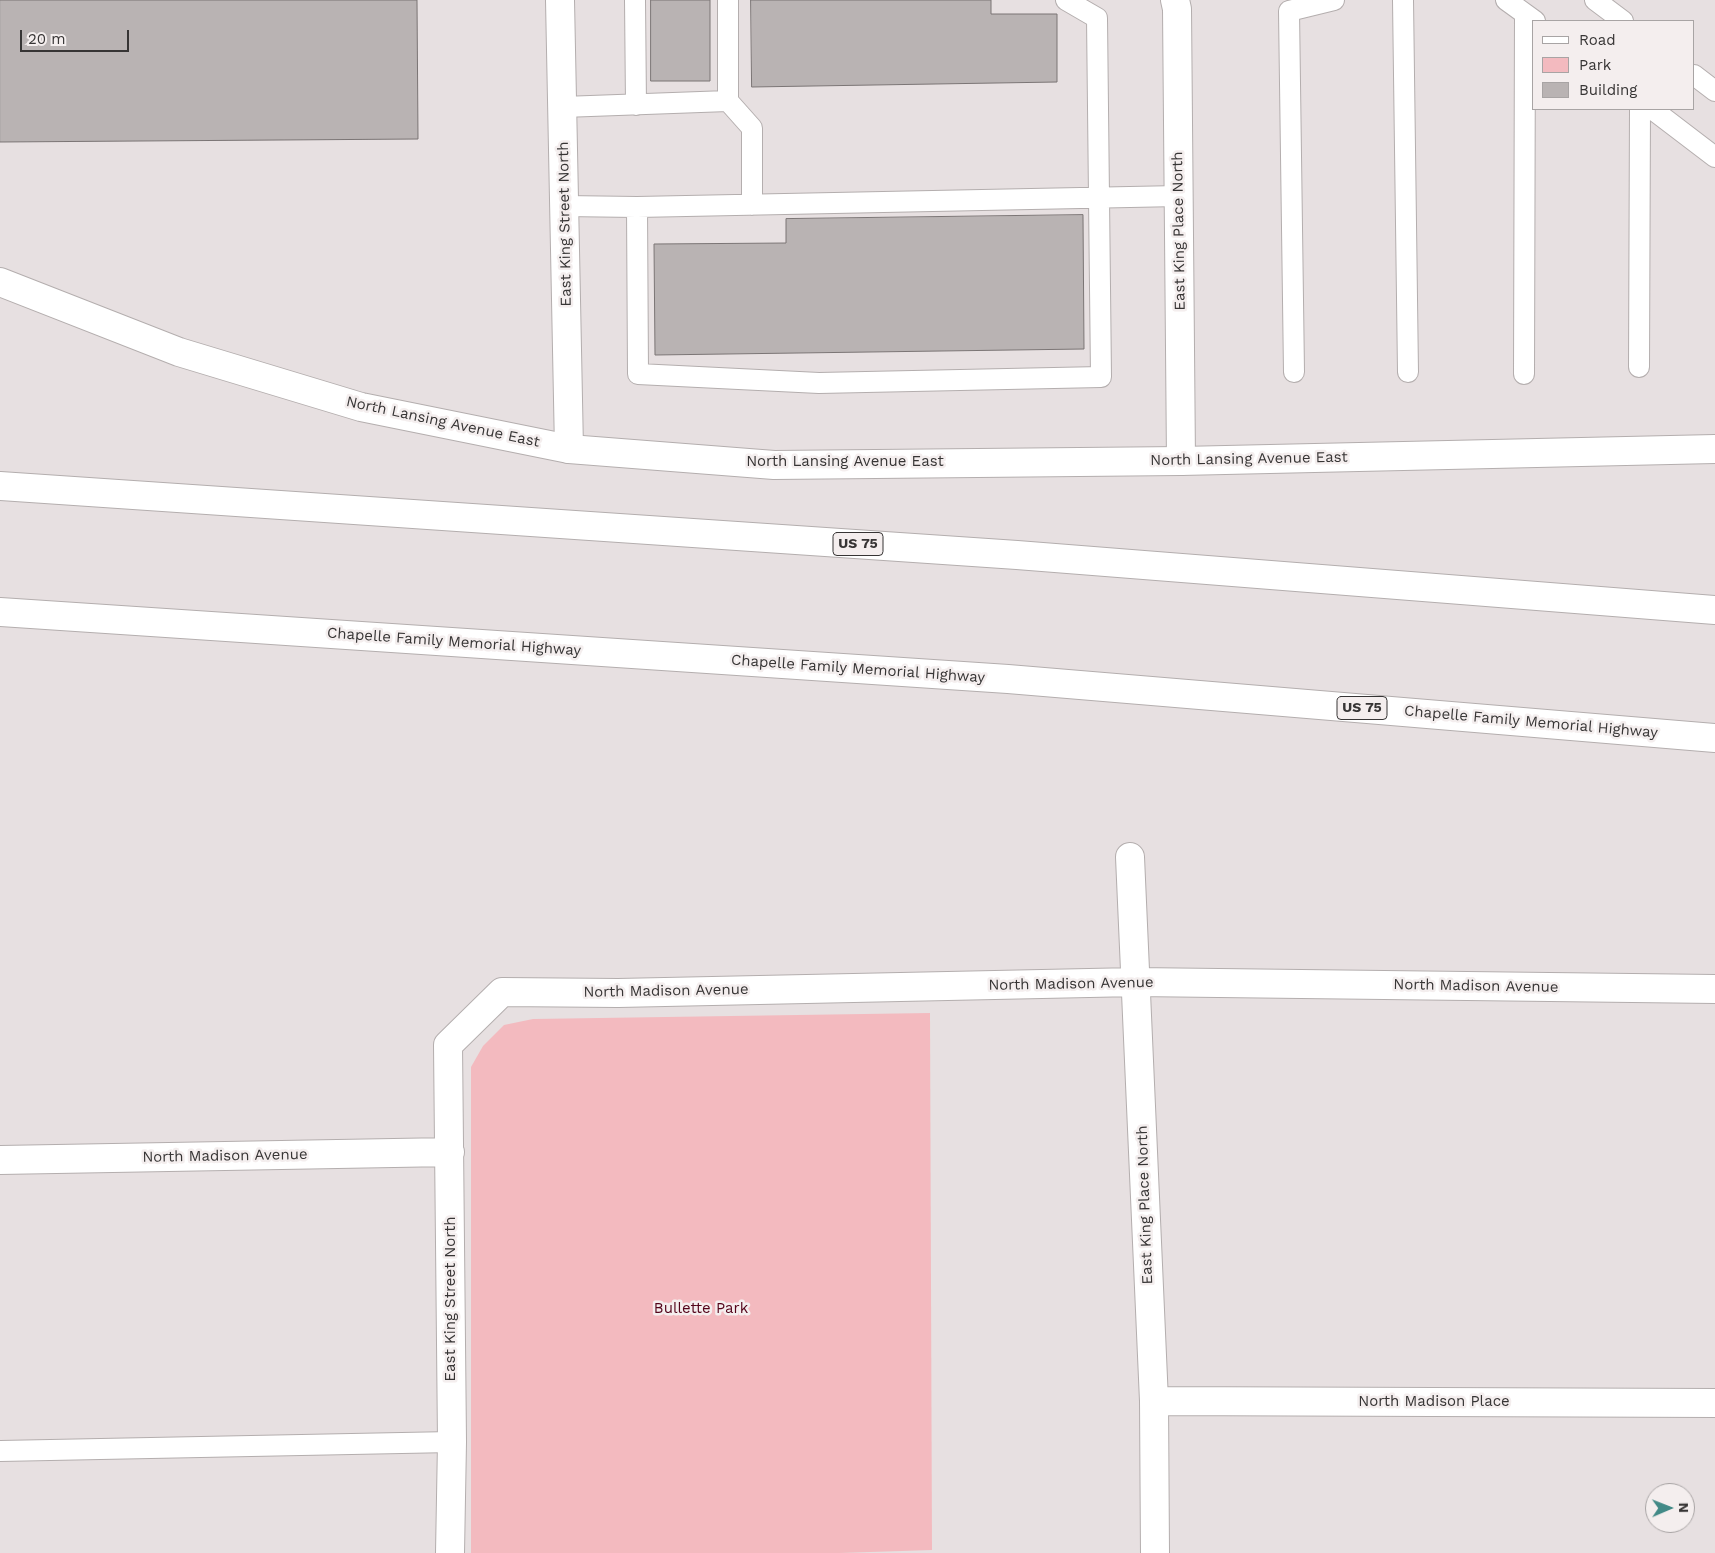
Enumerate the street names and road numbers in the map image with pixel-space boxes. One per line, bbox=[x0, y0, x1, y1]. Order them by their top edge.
street label: East King Street North bbox=[555, 141, 575, 307]
street label: East King Place North bbox=[1169, 151, 1189, 311]
street label: North Lansing Avenue East bbox=[344, 393, 542, 451]
street label: North Lansing Avenue East bbox=[1150, 448, 1348, 470]
street label: North Lansing Avenue East bbox=[746, 453, 944, 471]
road number: US 75 bbox=[833, 532, 883, 556]
street label: Chapelle Family Memorial Highway bbox=[326, 624, 582, 660]
street label: Chapelle Family Memorial Highway bbox=[730, 651, 986, 687]
road number: US 75 bbox=[1337, 696, 1387, 720]
street label: Chapelle Family Memorial Highway bbox=[1403, 702, 1659, 742]
street label: North Madison Avenue bbox=[988, 974, 1154, 994]
street label: North Madison Avenue bbox=[1393, 976, 1559, 996]
street label: North Madison Avenue bbox=[583, 981, 749, 1001]
street label: East King Place North bbox=[1133, 1125, 1157, 1285]
street label: North Madison Avenue bbox=[142, 1146, 308, 1166]
street label: East King Street North bbox=[442, 1217, 460, 1381]
street label: North Madison Place bbox=[1358, 1393, 1510, 1411]

